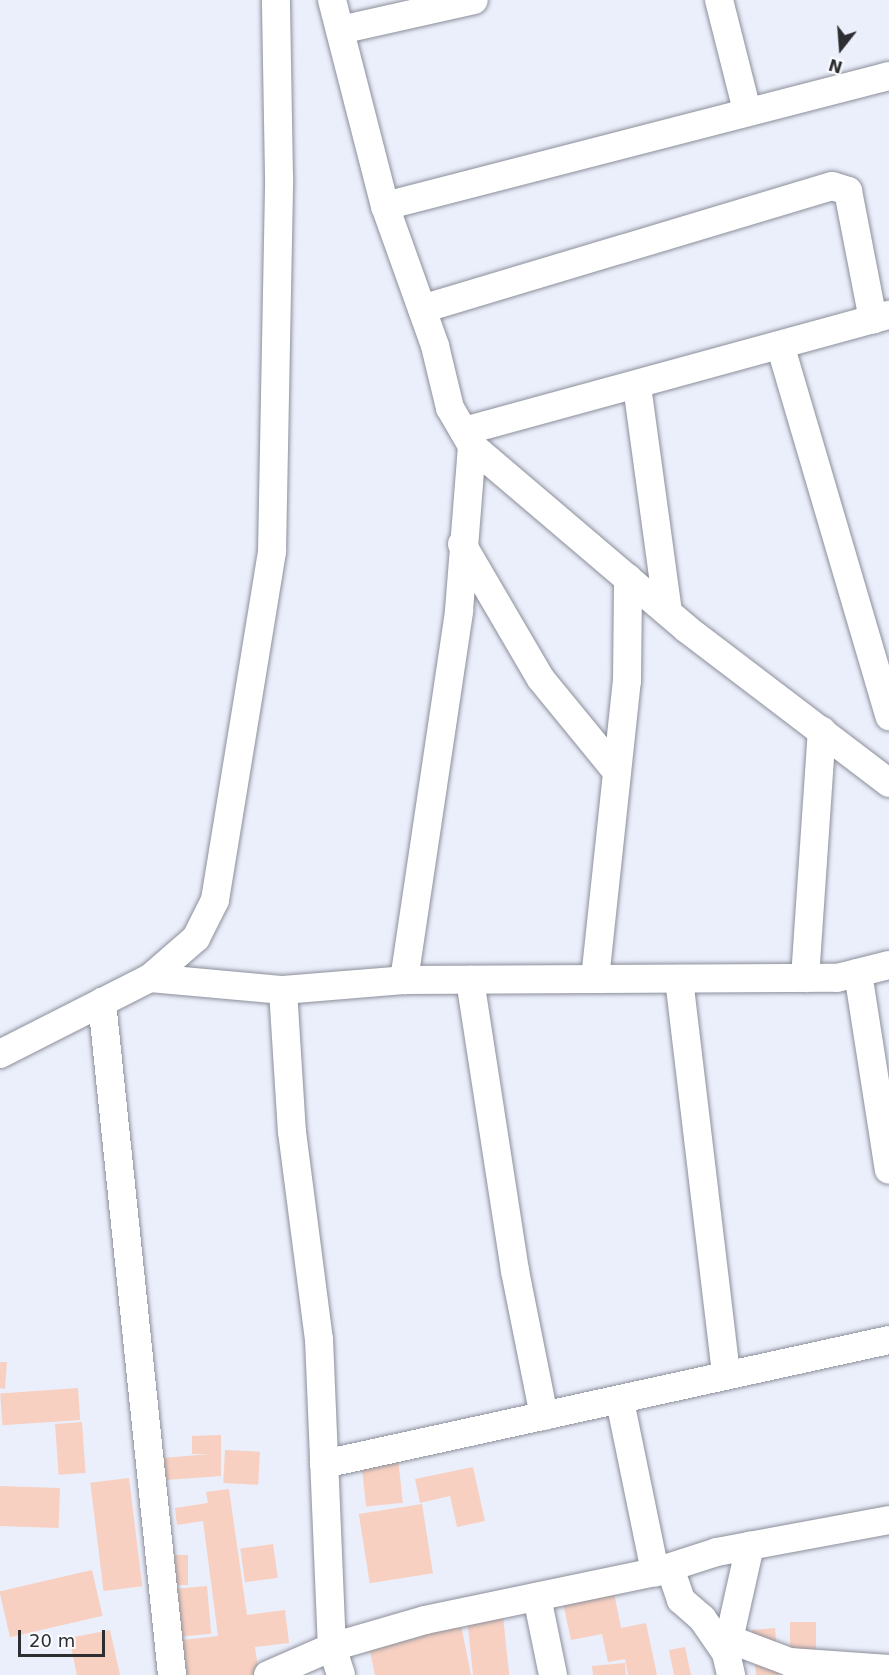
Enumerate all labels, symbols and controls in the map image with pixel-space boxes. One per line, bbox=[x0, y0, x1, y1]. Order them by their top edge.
north arrow bbox=[811, 18, 871, 78]
text: N bbox=[826, 55, 845, 77]
scale bar bbox=[21, 1618, 108, 1656]
text: 20 m bbox=[29, 1630, 75, 1651]

